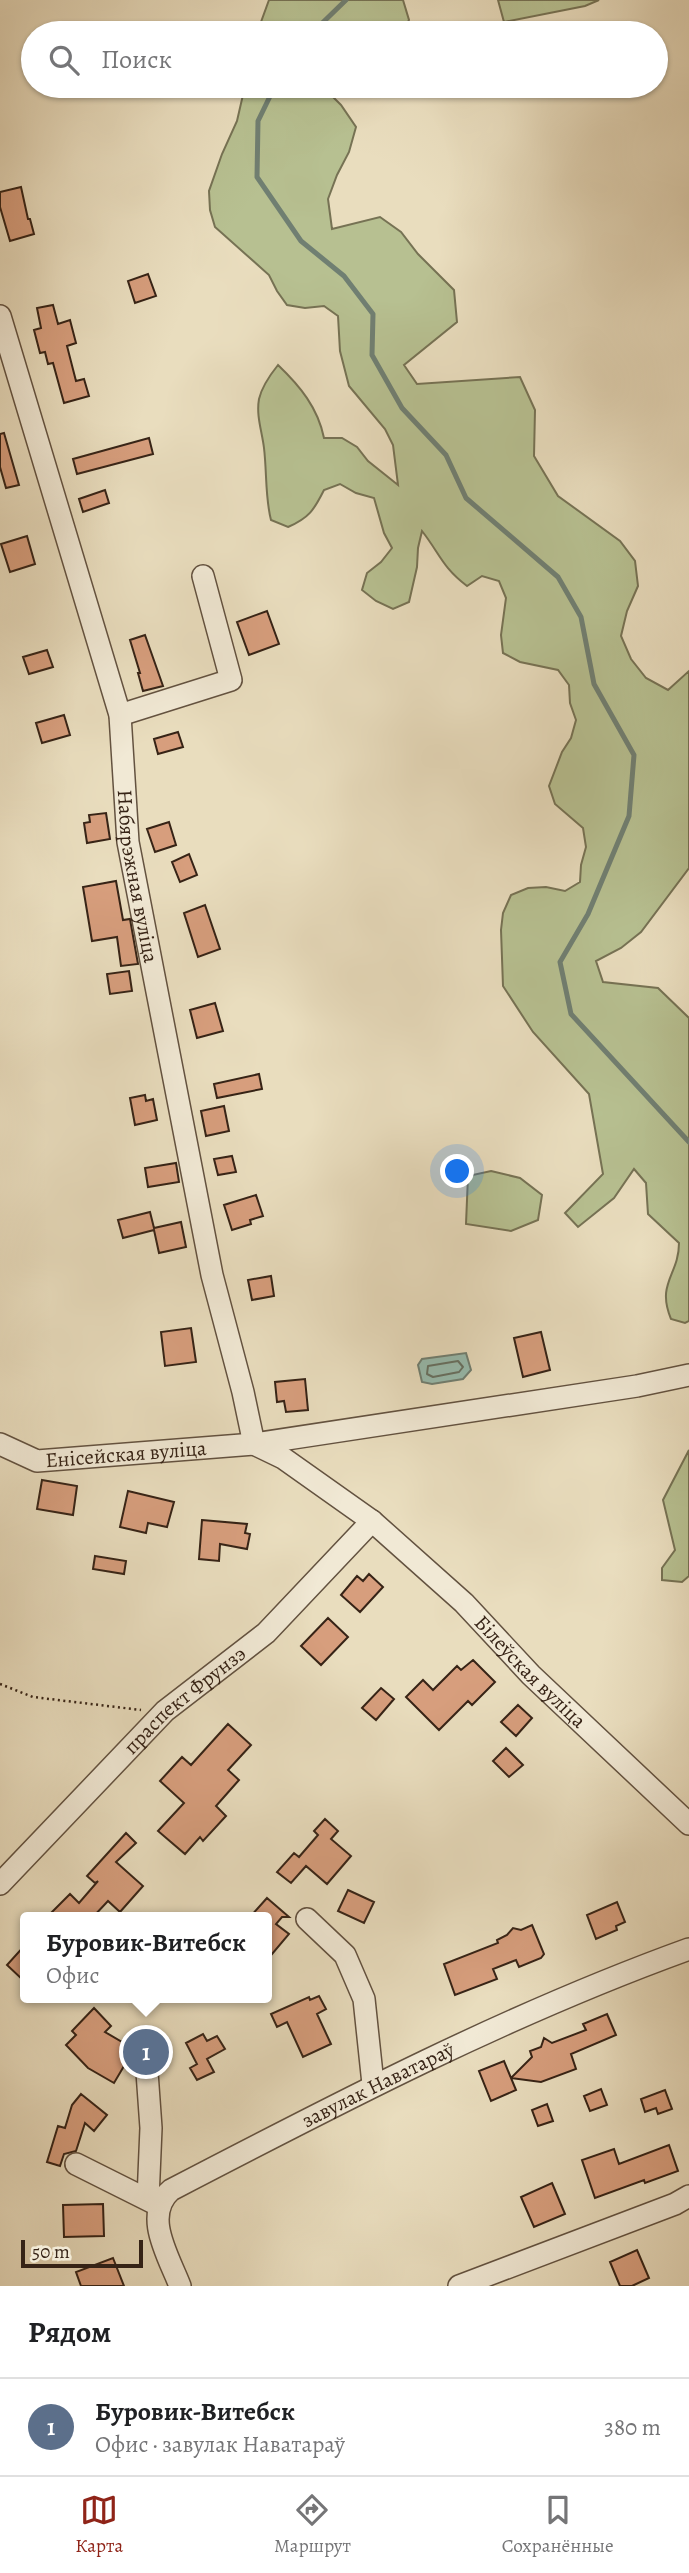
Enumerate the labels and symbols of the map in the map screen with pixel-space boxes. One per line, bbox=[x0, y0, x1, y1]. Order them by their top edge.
street label: Набярэжная вуліца bbox=[111, 789, 165, 966]
your location bbox=[440, 1154, 474, 1188]
street label: Енісейская вуліца bbox=[44, 1434, 208, 1474]
street label: Білеўская вуліца bbox=[468, 1609, 593, 1734]
street label: праспект Фрунзэ bbox=[117, 1640, 252, 1760]
pin: 1 bbox=[123, 2026, 169, 2078]
street label: завулак Наватараў bbox=[297, 2035, 459, 2134]
scale bar bbox=[21, 2237, 144, 2269]

